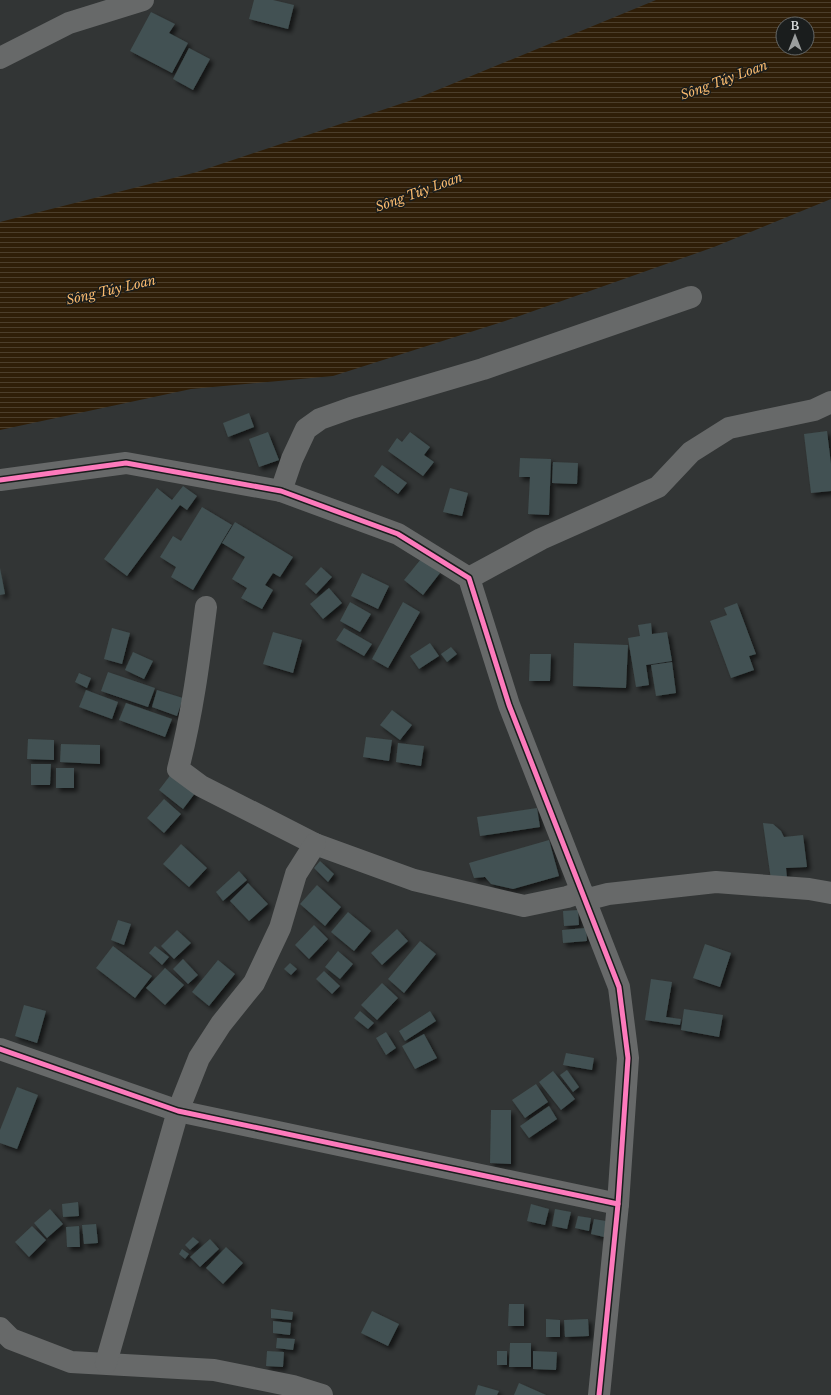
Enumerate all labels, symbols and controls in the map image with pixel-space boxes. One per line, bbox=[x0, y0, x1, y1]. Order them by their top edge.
north arrow bbox=[775, 16, 815, 56]
text: B bbox=[791, 19, 800, 33]
water label: Sông Túy Loan bbox=[678, 56, 770, 104]
water label: Sông Túy Loan bbox=[373, 168, 465, 216]
water label: Sông Túy Loan bbox=[65, 271, 157, 309]

